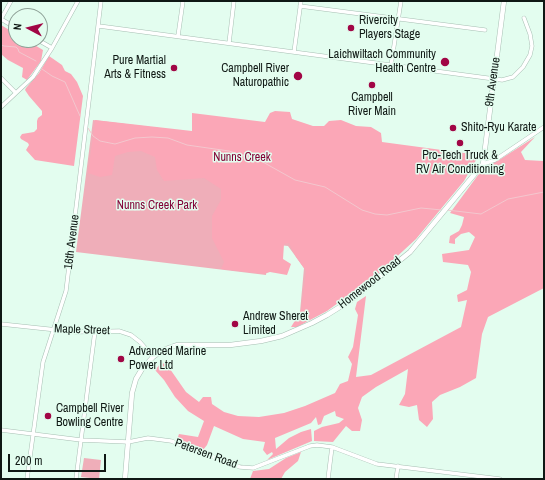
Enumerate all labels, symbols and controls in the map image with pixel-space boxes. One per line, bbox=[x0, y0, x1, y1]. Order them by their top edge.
north arrow bbox=[8, 8, 48, 48]
place label: Rivercity Players Stage bbox=[359, 14, 420, 42]
text: N bbox=[10, 23, 24, 31]
marker: Rivercity Players Stage bbox=[346, 23, 356, 33]
place label: Laichwiltach Community Health Centre bbox=[328, 48, 436, 76]
place label: Pure Martial Arts & Fitness bbox=[104, 54, 166, 82]
marker: Laichwiltach Community Health Centre bbox=[439, 56, 451, 68]
street label: 9th Avenue bbox=[482, 56, 504, 108]
place label: Campbell River Naturopathic bbox=[221, 62, 289, 90]
marker: Pure Martial Arts & Fitness bbox=[169, 63, 179, 73]
marker: Campbell River Naturopathic bbox=[292, 70, 304, 82]
marker: Campbell River Main bbox=[367, 80, 377, 90]
place label: Campbell River Main bbox=[348, 91, 396, 119]
place label: Shito-Ryu Karate bbox=[461, 121, 536, 135]
marker: Shito-Ryu Karate bbox=[448, 123, 458, 133]
marker: Pro-Tech Truck & RV Air Conditioning bbox=[455, 138, 465, 148]
place label: Pro-Tech Truck & RV Air Conditioning bbox=[416, 149, 504, 177]
park label: Nunns Creek bbox=[213, 151, 271, 165]
park label: Nunns Creek Park bbox=[117, 199, 197, 213]
street label: 16th Avenue bbox=[61, 214, 83, 270]
street label: Homewood Road bbox=[336, 254, 404, 312]
place label: Andrew Sheret Limited bbox=[243, 310, 308, 338]
marker: Andrew Sheret Limited bbox=[230, 319, 240, 329]
street label: Maple Street bbox=[54, 322, 110, 338]
place label: Advanced Marine Power Ltd bbox=[129, 345, 206, 373]
marker: Advanced Marine Power Ltd bbox=[116, 354, 126, 364]
place label: Campbell River Bowling Centre bbox=[56, 402, 124, 430]
marker: Campbell River Bowling Centre bbox=[43, 411, 53, 421]
street label: Petersen Road bbox=[173, 436, 239, 472]
scale bar bbox=[10, 446, 108, 472]
text: 200 m bbox=[15, 453, 42, 469]

